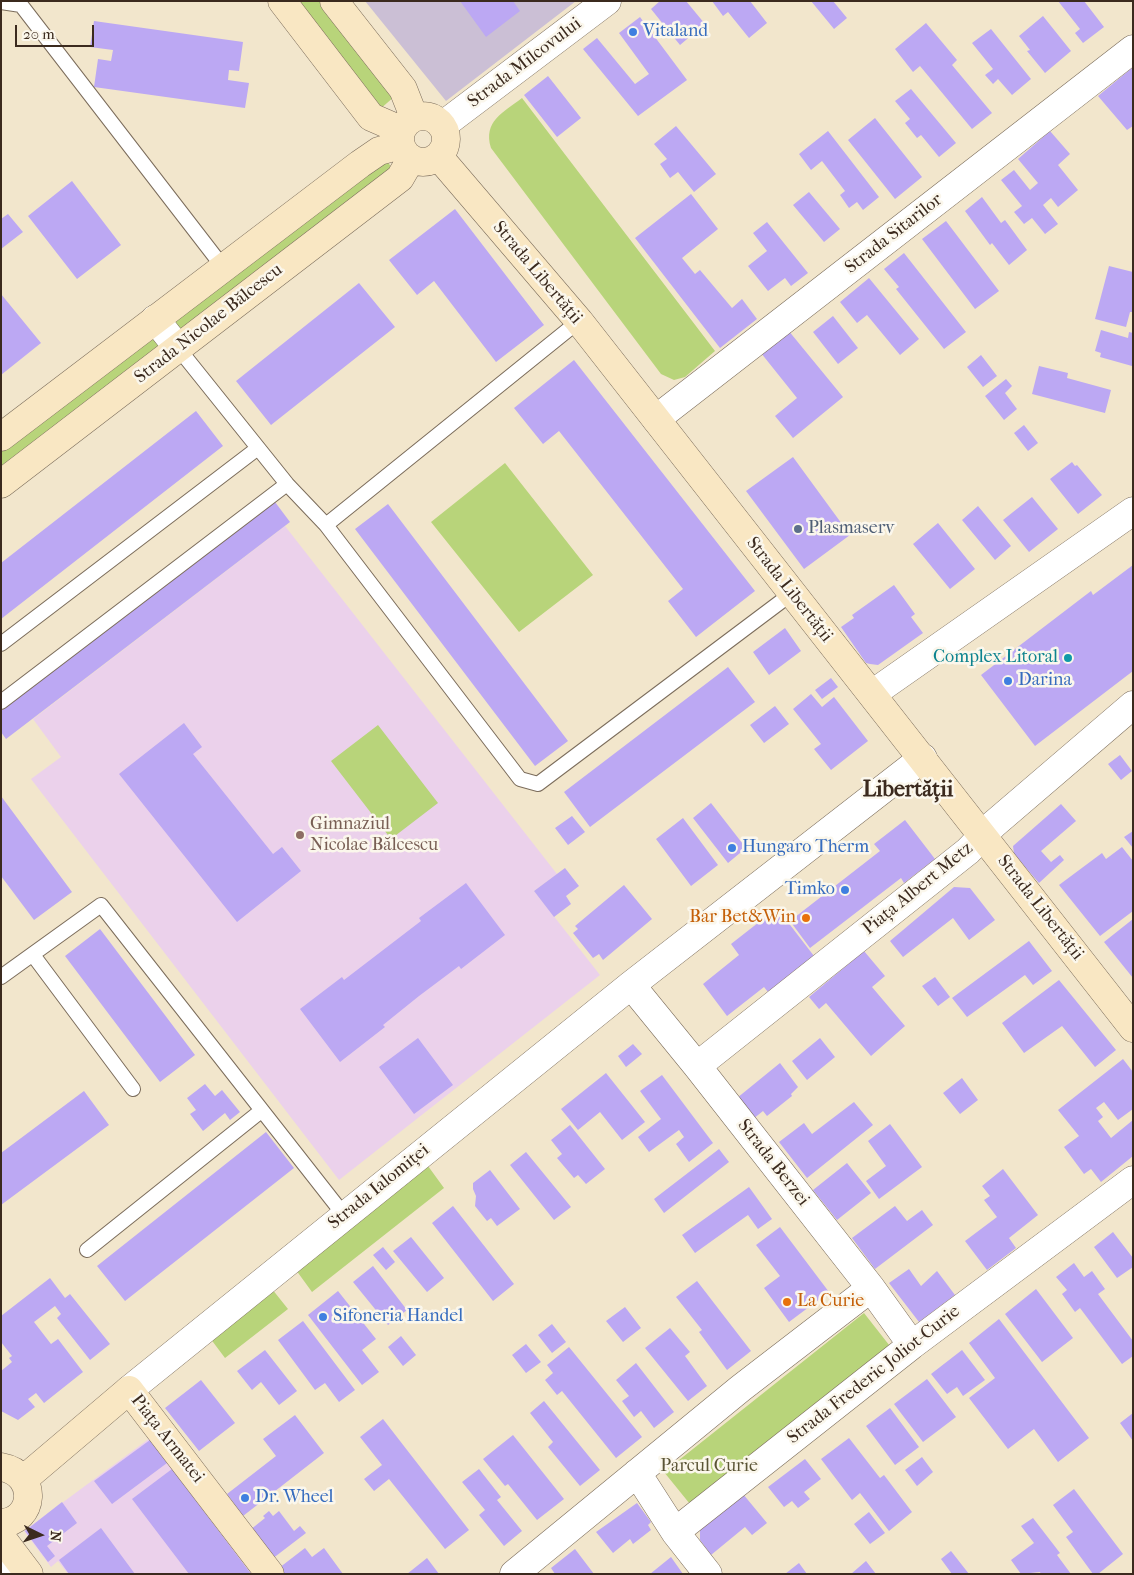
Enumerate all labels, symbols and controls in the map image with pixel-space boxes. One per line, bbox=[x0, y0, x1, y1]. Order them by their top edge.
street label: Strada Milcovului bbox=[464, 13, 586, 113]
scale bar bbox=[18, 15, 96, 47]
place label: Vitaland bbox=[643, 21, 708, 43]
text: 20 m bbox=[23, 25, 55, 43]
marker: Vitaland bbox=[627, 26, 639, 38]
street label: Strada Sitarilor bbox=[841, 189, 947, 279]
street label: Strada Libertății bbox=[488, 217, 586, 329]
street label: Strada Nicolae Bălcescu bbox=[131, 260, 287, 388]
place label: Plasmaserv bbox=[808, 518, 894, 540]
marker: Plasmaserv bbox=[792, 523, 804, 535]
street label: Strada Libertății bbox=[741, 533, 837, 647]
place label: Complex Litoral bbox=[933, 647, 1058, 669]
marker: Complex Litoral bbox=[1062, 652, 1074, 664]
place label: Darina bbox=[1018, 670, 1072, 692]
marker: Darina bbox=[1002, 675, 1014, 687]
district label: Libertății bbox=[863, 778, 953, 804]
place label: Gimnaziul Nicolae Bălcescu bbox=[310, 814, 438, 856]
marker: Gimnaziul Nicolae Bălcescu bbox=[294, 829, 306, 841]
place label: Hungaro Therm bbox=[742, 837, 869, 859]
street label: Piața Albert Metz bbox=[859, 838, 977, 940]
marker: Hungaro Therm bbox=[726, 842, 738, 854]
street label: Strada Libertății bbox=[992, 851, 1088, 965]
place label: Timko bbox=[785, 879, 835, 901]
marker: Timko bbox=[839, 884, 851, 896]
place label: Bar Bet&Win bbox=[689, 907, 796, 929]
marker: Bar Bet&Win bbox=[800, 912, 812, 924]
street label: Strada Berzei bbox=[732, 1115, 814, 1211]
street label: Strada Ialomiței bbox=[324, 1140, 434, 1234]
place label: La Curie bbox=[797, 1291, 864, 1313]
marker: La Curie bbox=[781, 1296, 793, 1308]
street label: Strada Frederic Joliot-Curie bbox=[783, 1301, 965, 1449]
place label: Sifoneria Handel bbox=[333, 1306, 463, 1328]
marker: Sifoneria Handel bbox=[317, 1311, 329, 1323]
street label: Piața Armatei bbox=[126, 1390, 208, 1488]
park label: Parcul Curie bbox=[660, 1456, 758, 1478]
place label: Dr. Wheel bbox=[255, 1487, 334, 1509]
marker: Dr. Wheel bbox=[239, 1492, 251, 1504]
north arrow bbox=[15, 1510, 65, 1560]
text: N bbox=[47, 1530, 64, 1542]

